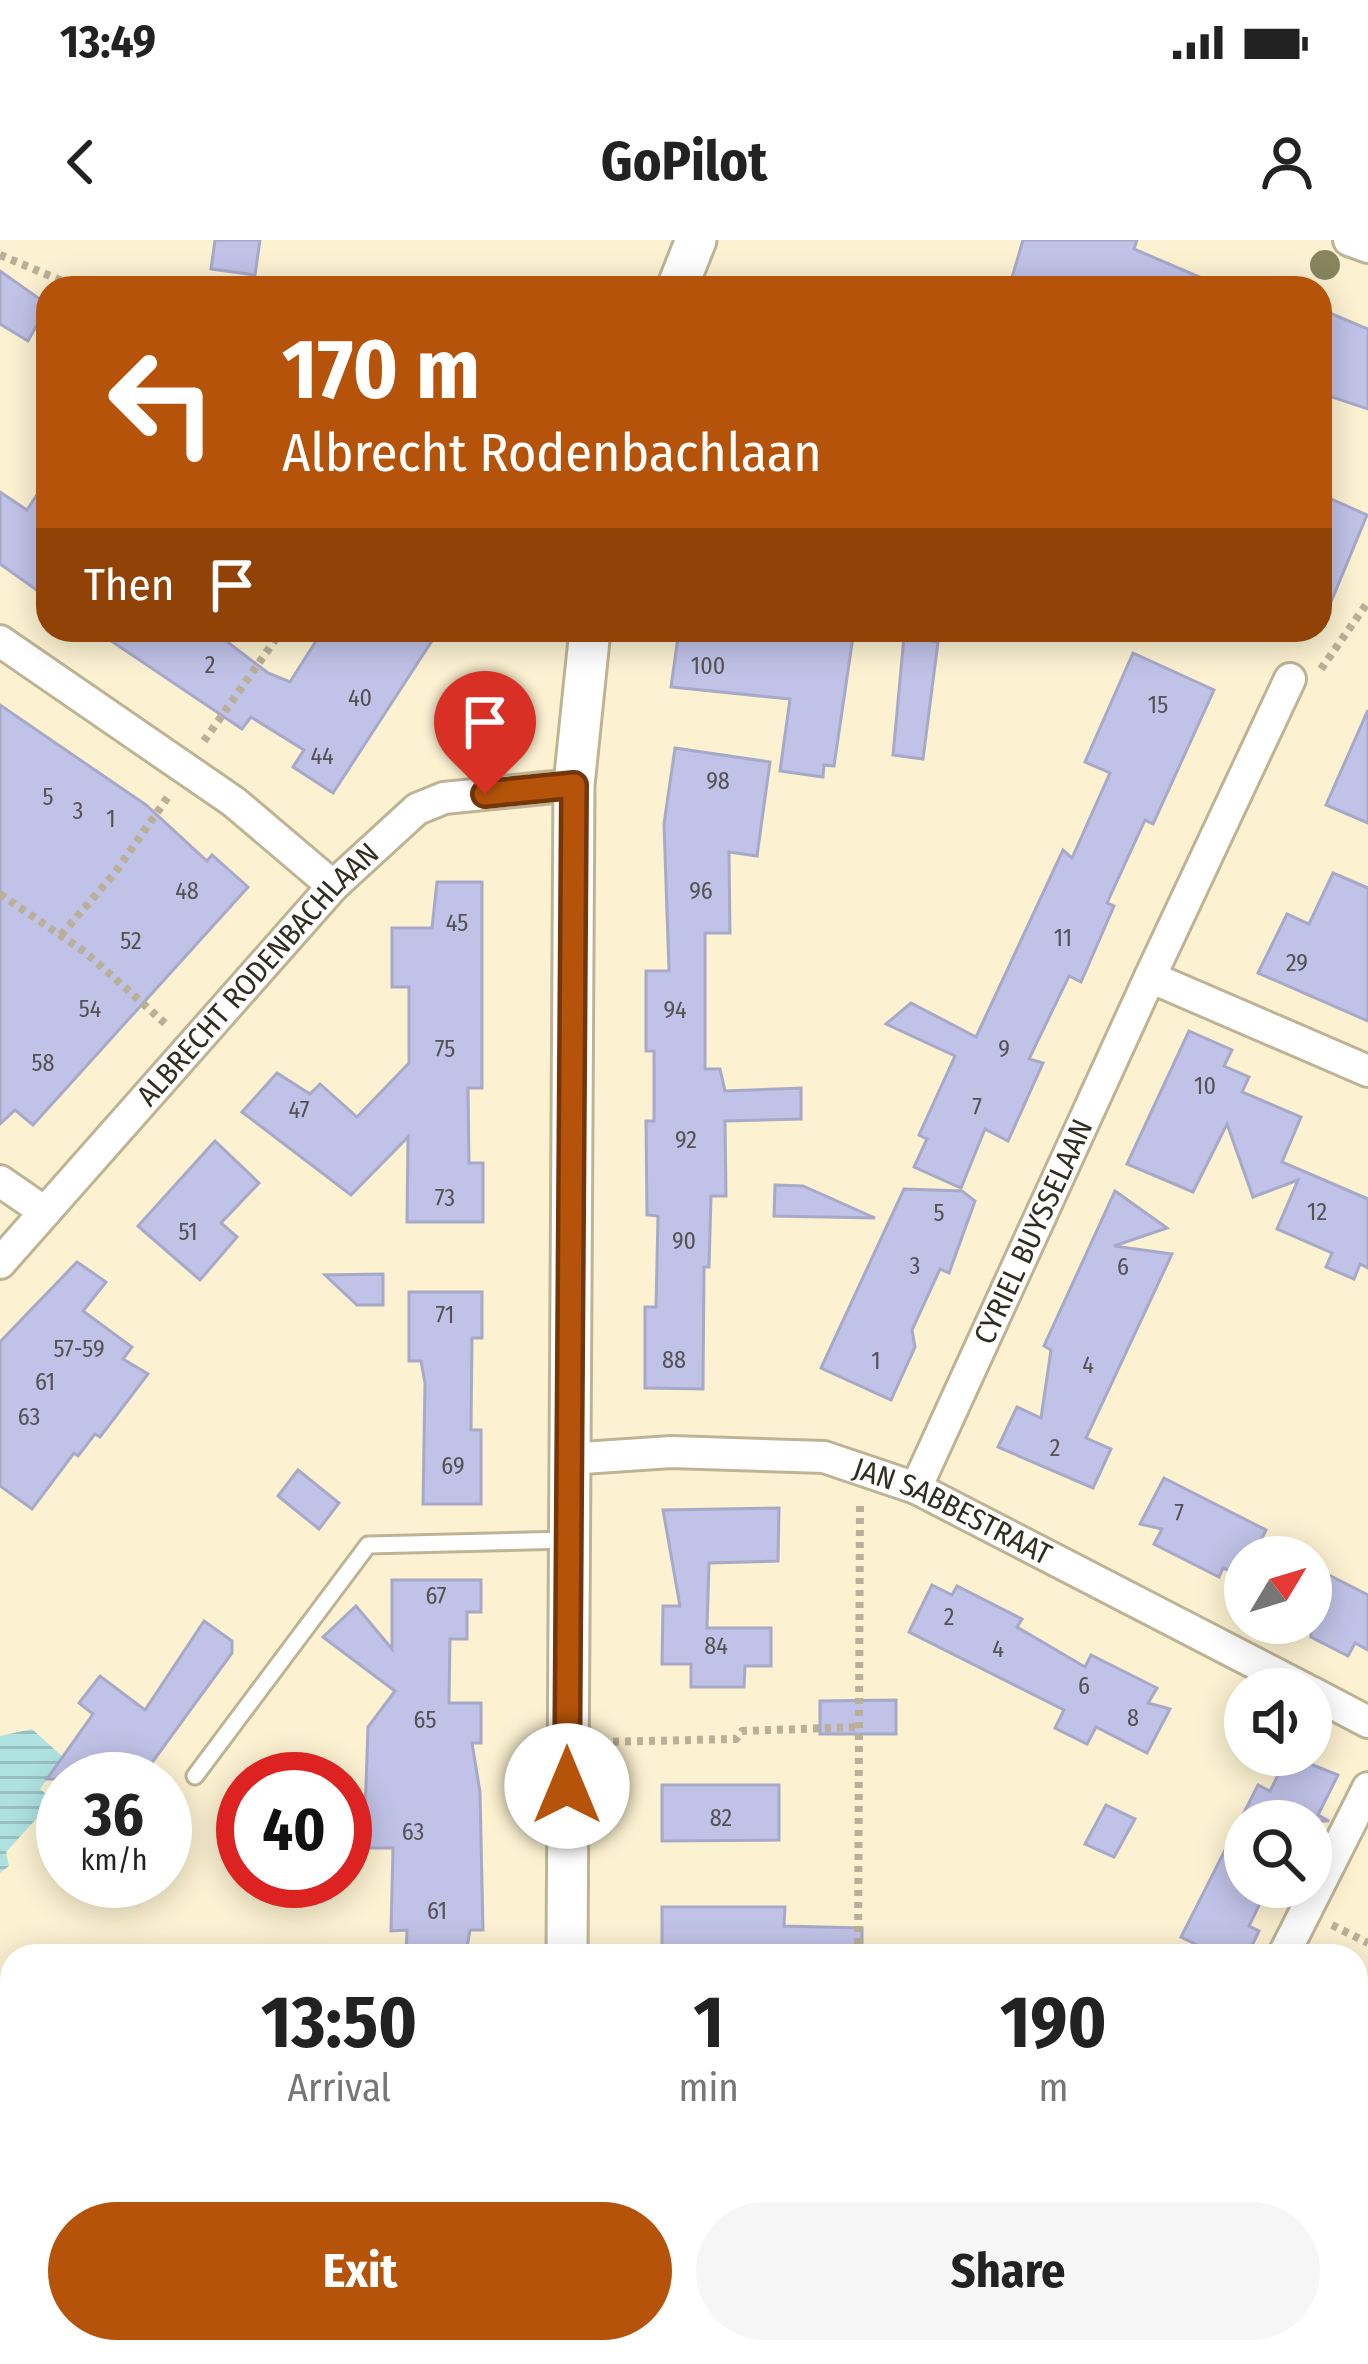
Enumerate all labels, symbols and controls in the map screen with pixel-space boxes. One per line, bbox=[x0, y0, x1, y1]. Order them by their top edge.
text: 13:49 bbox=[60, 15, 156, 69]
icon: back bbox=[48, 129, 114, 195]
icon: person bbox=[1254, 129, 1320, 195]
text: GoPilot bbox=[601, 130, 767, 194]
text: 170 m bbox=[282, 319, 480, 420]
icon: left bbox=[84, 324, 240, 480]
text: Albrecht Rodenbachlaan bbox=[282, 421, 822, 485]
icon: arrive bbox=[199, 552, 265, 618]
text: Then bbox=[84, 558, 175, 612]
house number: 2 bbox=[205, 651, 215, 679]
house number: 100 bbox=[691, 652, 725, 680]
pin bbox=[434, 671, 536, 794]
house number: 40 bbox=[348, 684, 372, 712]
icon: arrive bbox=[452, 689, 518, 755]
house number: 15 bbox=[1148, 691, 1168, 719]
house number: 44 bbox=[310, 742, 334, 770]
house number: 98 bbox=[706, 767, 730, 795]
house number: 5 bbox=[42, 783, 54, 811]
house number: 3 bbox=[73, 797, 83, 825]
house number: 1 bbox=[106, 805, 116, 833]
street label: ALBRECHT RODENBACHLAAN bbox=[129, 835, 386, 1113]
house number: 48 bbox=[175, 877, 199, 905]
house number: 96 bbox=[689, 877, 713, 905]
house number: 45 bbox=[446, 909, 468, 937]
house number: 11 bbox=[1054, 924, 1072, 952]
house number: 52 bbox=[120, 927, 142, 955]
house number: 29 bbox=[1286, 949, 1308, 977]
house number: 54 bbox=[79, 995, 101, 1023]
house number: 94 bbox=[663, 996, 687, 1024]
house number: 75 bbox=[435, 1035, 455, 1063]
house number: 9 bbox=[998, 1035, 1010, 1063]
house number: 58 bbox=[31, 1049, 55, 1077]
house number: 10 bbox=[1194, 1072, 1216, 1100]
house number: 7 bbox=[972, 1093, 982, 1121]
house number: 47 bbox=[289, 1096, 310, 1124]
street label: CYRIEL BUYSSELAAN bbox=[966, 1113, 1100, 1350]
house number: 92 bbox=[675, 1126, 697, 1154]
house number: 73 bbox=[435, 1184, 455, 1212]
house number: 12 bbox=[1307, 1198, 1327, 1226]
house number: 5 bbox=[933, 1199, 945, 1227]
house number: 51 bbox=[178, 1218, 198, 1246]
house number: 90 bbox=[672, 1227, 696, 1255]
house number: 3 bbox=[910, 1252, 920, 1280]
house number: 6 bbox=[1117, 1253, 1129, 1281]
house number: 71 bbox=[436, 1301, 454, 1329]
house number: 57-59 bbox=[53, 1335, 105, 1363]
house number: 88 bbox=[662, 1346, 686, 1374]
house number: 1 bbox=[871, 1347, 881, 1375]
house number: 4 bbox=[1082, 1351, 1094, 1379]
house number: 61 bbox=[35, 1368, 55, 1396]
house number: 63 bbox=[18, 1403, 40, 1431]
house number: 2 bbox=[1050, 1434, 1060, 1462]
street label: JAN SABBESTRAAT bbox=[849, 1450, 1058, 1573]
house number: 69 bbox=[441, 1452, 465, 1480]
house number: 7 bbox=[1174, 1499, 1184, 1527]
north arrow bbox=[1224, 1536, 1332, 1644]
map controls bbox=[1224, 1536, 1332, 1908]
house number: 67 bbox=[425, 1582, 447, 1610]
house number: 2 bbox=[944, 1603, 954, 1631]
house number: 84 bbox=[704, 1632, 728, 1660]
house number: 4 bbox=[992, 1635, 1004, 1663]
button: sound bbox=[1224, 1668, 1332, 1776]
house number: 6 bbox=[1078, 1672, 1090, 1700]
house number: 8 bbox=[1127, 1704, 1139, 1732]
house number: 65 bbox=[414, 1706, 436, 1734]
position arrow bbox=[504, 1723, 630, 1849]
speed limit sign: 40 bbox=[216, 1752, 372, 1908]
text: 36 bbox=[84, 1779, 144, 1851]
button: search bbox=[1224, 1800, 1332, 1908]
house number: 82 bbox=[710, 1804, 732, 1832]
house number: 63 bbox=[402, 1818, 424, 1846]
text: km/h bbox=[81, 1842, 147, 1878]
house number: 61 bbox=[427, 1897, 447, 1925]
text: 13:50 bbox=[261, 1980, 417, 2066]
text: 1 bbox=[693, 1980, 724, 2066]
text: 190 bbox=[1000, 1980, 1107, 2066]
text: Arrival bbox=[288, 2065, 391, 2111]
text: min bbox=[678, 2065, 739, 2111]
text: m bbox=[1038, 2065, 1068, 2111]
button: Exit bbox=[48, 2202, 672, 2340]
button: Share bbox=[696, 2202, 1320, 2340]

